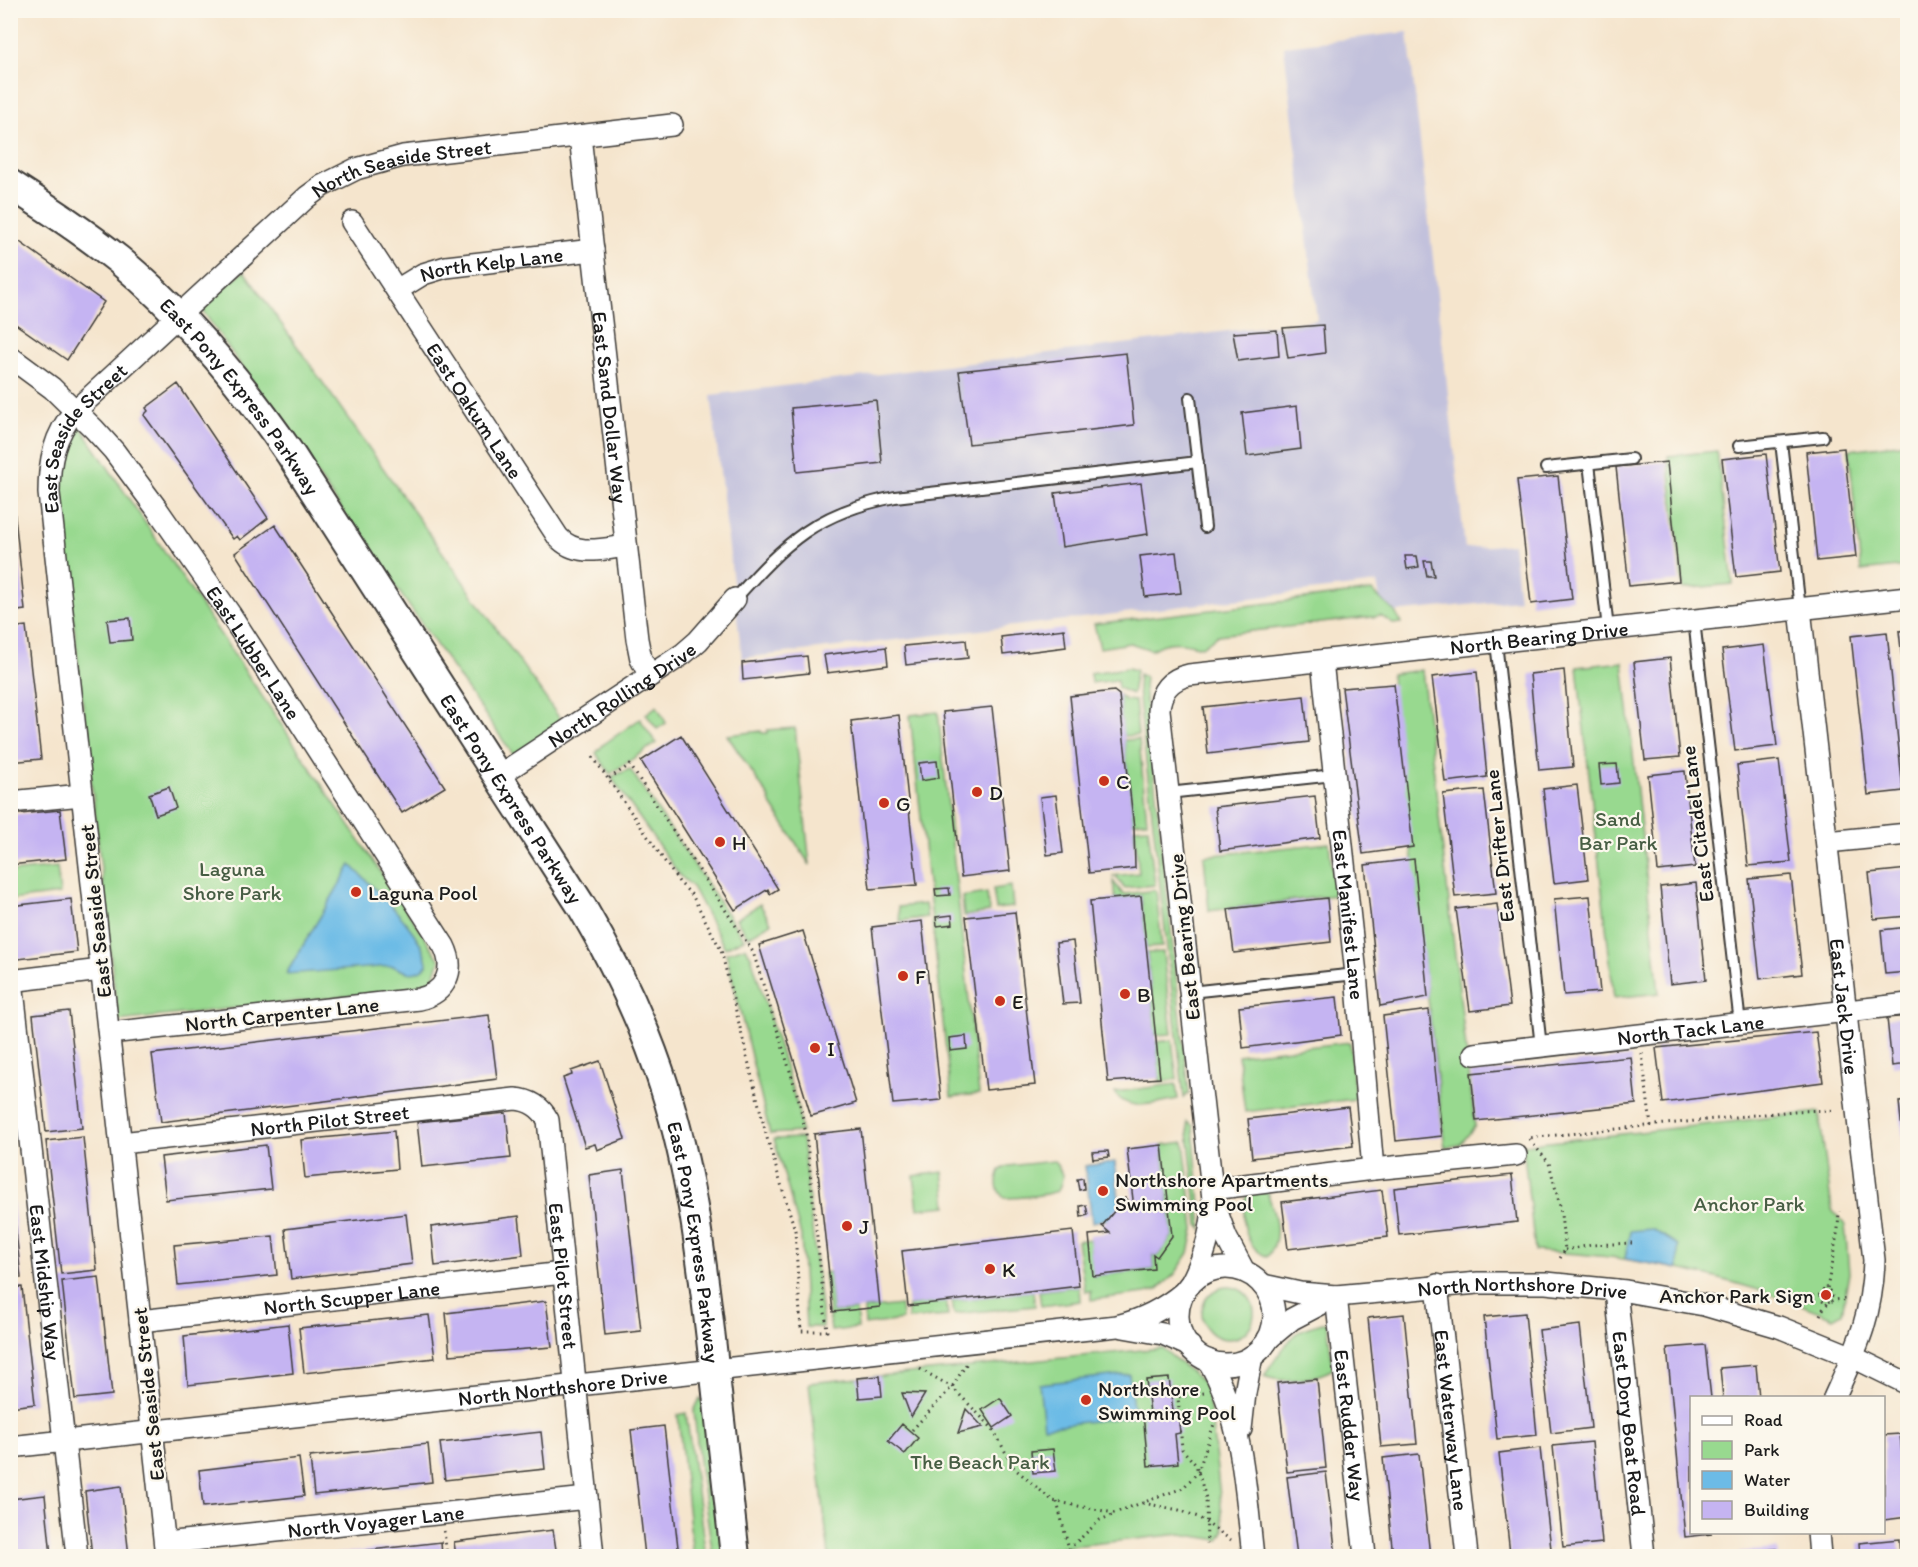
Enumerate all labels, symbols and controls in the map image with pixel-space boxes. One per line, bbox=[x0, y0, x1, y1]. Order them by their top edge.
street label: North Seaside Street bbox=[306, 133, 493, 203]
street label: North Kelp Lane bbox=[417, 241, 564, 287]
street label: East Pony Express Parkway bbox=[155, 292, 326, 499]
street label: East Sand Dollar Way bbox=[587, 310, 634, 505]
street label: East Oakum Lane bbox=[422, 337, 529, 483]
street label: East Seaside Street bbox=[36, 357, 132, 515]
street label: East Lubber Lane bbox=[201, 581, 307, 724]
street label: North Bearing Drive bbox=[1449, 615, 1630, 659]
street label: North Rolling Drive bbox=[543, 636, 701, 752]
street label: East Pony Express Parkway bbox=[435, 689, 589, 908]
street label: East Citadel Lane bbox=[1675, 744, 1719, 904]
street label: East Drifter Lane bbox=[1479, 768, 1519, 924]
place label: C bbox=[1116, 769, 1130, 794]
marker: C bbox=[1097, 774, 1111, 788]
place label: D bbox=[989, 780, 1003, 805]
marker: D bbox=[970, 785, 984, 799]
place label: G bbox=[896, 791, 911, 816]
marker: G bbox=[877, 796, 891, 810]
park label: Sand Bar Park bbox=[1579, 806, 1657, 855]
street label: East Seaside Street bbox=[73, 823, 117, 999]
street label: East Manifest Lane bbox=[1328, 828, 1371, 1001]
place label: H bbox=[732, 830, 747, 855]
marker: H bbox=[713, 835, 727, 849]
street label: East Bearing Drive bbox=[1163, 852, 1205, 1022]
park label: Laguna Shore Park bbox=[183, 856, 281, 905]
place label: Laguna Pool bbox=[368, 880, 477, 905]
marker: Laguna Pool bbox=[349, 885, 363, 899]
street label: East Jack Drive bbox=[1825, 937, 1865, 1076]
place label: F bbox=[915, 964, 926, 989]
marker: F bbox=[896, 969, 910, 983]
place label: B bbox=[1137, 982, 1151, 1007]
marker: B bbox=[1118, 987, 1132, 1001]
place label: E bbox=[1012, 989, 1024, 1014]
street label: North Carpenter Lane bbox=[184, 991, 380, 1037]
marker: E bbox=[993, 994, 1007, 1008]
street label: North Tack Lane bbox=[1616, 1008, 1766, 1050]
place label: I bbox=[827, 1036, 835, 1061]
marker: I bbox=[808, 1041, 822, 1055]
street label: North Pilot Street bbox=[249, 1098, 411, 1141]
street label: East Pony Express Parkway bbox=[662, 1118, 726, 1364]
place label: Northshore Apartments Swimming Pool bbox=[1115, 1167, 1329, 1216]
marker: Northshore Apartments Swimming Pool bbox=[1096, 1184, 1110, 1198]
park label: Anchor Park bbox=[1694, 1191, 1805, 1216]
street label: East Pilot Street bbox=[544, 1201, 584, 1350]
street label: East Midship Way bbox=[25, 1203, 67, 1362]
place label: J bbox=[859, 1214, 869, 1239]
marker: J bbox=[840, 1219, 854, 1233]
place label: K bbox=[1002, 1257, 1016, 1282]
marker: K bbox=[983, 1262, 997, 1276]
street label: North Northshore Drive bbox=[1416, 1271, 1629, 1304]
street label: North Scupper Lane bbox=[262, 1275, 441, 1319]
place label: Anchor Park Sign bbox=[1659, 1283, 1814, 1308]
marker: Anchor Park Sign bbox=[1819, 1288, 1833, 1302]
street label: East Seaside Street bbox=[126, 1306, 170, 1482]
street label: East Waterway Lane bbox=[1430, 1328, 1474, 1512]
street label: East Dory Boat Road bbox=[1608, 1330, 1652, 1517]
street label: East Rudder Way bbox=[1330, 1348, 1371, 1502]
street label: North Northshore Drive bbox=[457, 1363, 669, 1410]
place label: Northshore Swimming Pool bbox=[1098, 1376, 1236, 1425]
marker: Northshore Swimming Pool bbox=[1079, 1393, 1093, 1407]
legend bbox=[1690, 1396, 1885, 1534]
text: Road bbox=[1744, 1409, 1783, 1431]
text: Park bbox=[1744, 1439, 1779, 1461]
park label: The Beach Park bbox=[910, 1449, 1050, 1474]
text: Water bbox=[1744, 1469, 1790, 1491]
street label: North Voyager Lane bbox=[286, 1499, 465, 1542]
text: Building bbox=[1744, 1499, 1810, 1521]

